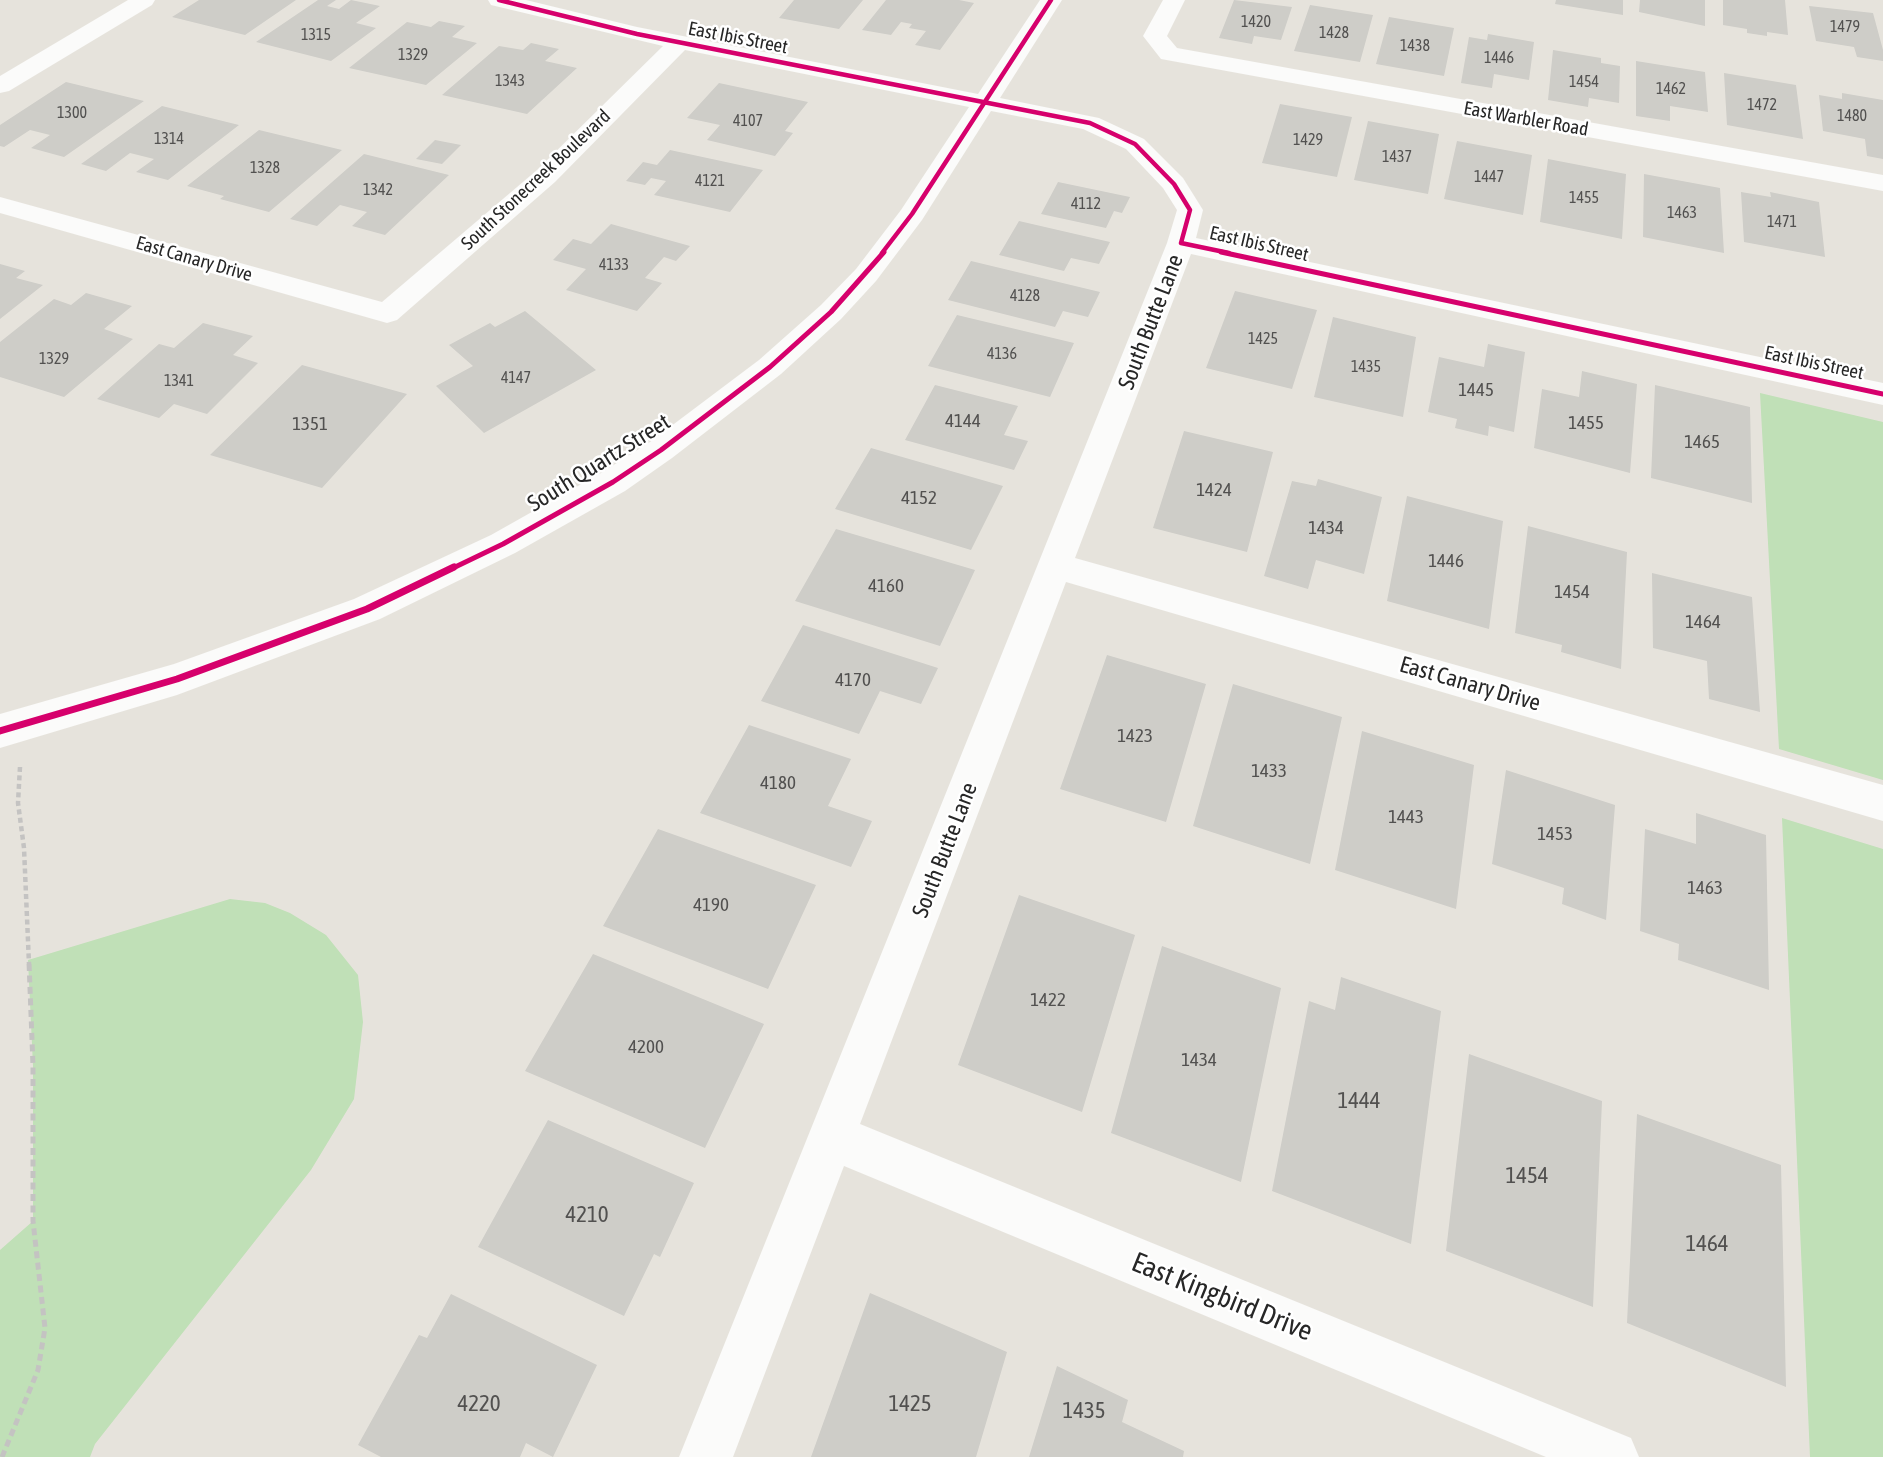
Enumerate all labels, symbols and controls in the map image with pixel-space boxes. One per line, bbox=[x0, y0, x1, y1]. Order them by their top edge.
house number: 1420 bbox=[1241, 12, 1271, 32]
street label: East Ibis Street bbox=[686, 17, 790, 59]
house number: 1479 bbox=[1830, 17, 1860, 37]
house number: 1428 bbox=[1319, 23, 1349, 43]
house number: 1315 bbox=[301, 25, 331, 45]
house number: 1438 bbox=[1400, 36, 1430, 56]
house number: 1329 bbox=[398, 45, 428, 65]
house number: 1446 bbox=[1484, 48, 1514, 68]
house number: 1343 bbox=[495, 71, 525, 91]
house number: 1454 bbox=[1569, 72, 1599, 92]
house number: 1462 bbox=[1656, 79, 1686, 99]
house number: 1472 bbox=[1747, 95, 1777, 115]
street label: East Warbler Road bbox=[1462, 97, 1590, 141]
house number: 1300 bbox=[57, 103, 87, 123]
street label: South Stonecreek Boulevard bbox=[457, 105, 615, 255]
house number: 1480 bbox=[1837, 106, 1867, 126]
house number: 4107 bbox=[733, 111, 763, 131]
house number: 1314 bbox=[154, 129, 184, 149]
house number: 1429 bbox=[1293, 130, 1323, 150]
house number: 1437 bbox=[1382, 147, 1412, 167]
house number: 1328 bbox=[250, 158, 280, 178]
house number: 1447 bbox=[1474, 167, 1504, 187]
house number: 4121 bbox=[695, 171, 725, 191]
house number: 1342 bbox=[363, 180, 393, 200]
house number: 1455 bbox=[1569, 188, 1599, 208]
house number: 4112 bbox=[1071, 194, 1101, 214]
house number: 1463 bbox=[1667, 203, 1697, 223]
house number: 1471 bbox=[1767, 212, 1797, 232]
street label: East Ibis Street bbox=[1207, 222, 1311, 266]
street label: East Canary Drive bbox=[133, 231, 255, 287]
street label: South Butte Lane bbox=[1113, 251, 1189, 393]
house number: 4133 bbox=[599, 255, 629, 275]
house number: 4128 bbox=[1010, 286, 1040, 306]
house number: 1425 bbox=[1248, 329, 1278, 349]
street label: East Ibis Street bbox=[1762, 341, 1866, 385]
house number: 4136 bbox=[987, 344, 1017, 364]
house number: 1329 bbox=[39, 349, 69, 369]
house number: 1435 bbox=[1351, 357, 1381, 377]
house number: 4147 bbox=[501, 368, 531, 388]
house number: 1341 bbox=[164, 371, 194, 391]
house number: 1445 bbox=[1458, 379, 1494, 401]
street label: South Quartz Street bbox=[523, 408, 675, 518]
house number: 4144 bbox=[945, 410, 981, 432]
house number: 1455 bbox=[1568, 412, 1604, 434]
house number: 1351 bbox=[292, 413, 328, 435]
house number: 1465 bbox=[1684, 431, 1720, 453]
house number: 1424 bbox=[1196, 479, 1232, 501]
house number: 4152 bbox=[901, 487, 937, 509]
house number: 1434 bbox=[1308, 517, 1344, 539]
house number: 1446 bbox=[1428, 550, 1464, 572]
house number: 4160 bbox=[868, 575, 904, 597]
house number: 1454 bbox=[1554, 581, 1590, 603]
house number: 1464 bbox=[1685, 611, 1721, 633]
street label: East Canary Drive bbox=[1396, 651, 1544, 717]
house number: 4170 bbox=[835, 669, 871, 691]
house number: 1423 bbox=[1117, 725, 1153, 747]
house number: 1433 bbox=[1251, 760, 1287, 782]
house number: 4180 bbox=[760, 772, 796, 794]
street label: South Butte Lane bbox=[907, 779, 983, 921]
house number: 1443 bbox=[1388, 806, 1424, 828]
house number: 1453 bbox=[1537, 823, 1573, 845]
house number: 1463 bbox=[1687, 877, 1723, 899]
house number: 4190 bbox=[693, 894, 729, 916]
house number: 1422 bbox=[1030, 989, 1066, 1011]
house number: 4200 bbox=[628, 1036, 664, 1058]
house number: 1434 bbox=[1181, 1049, 1217, 1071]
house number: 1444 bbox=[1337, 1087, 1381, 1115]
house number: 1454 bbox=[1505, 1162, 1549, 1190]
house number: 4210 bbox=[565, 1201, 609, 1229]
house number: 1464 bbox=[1685, 1230, 1729, 1258]
street label: East Kingbird Drive bbox=[1127, 1245, 1317, 1349]
house number: 4220 bbox=[457, 1390, 501, 1418]
house number: 1425 bbox=[888, 1390, 932, 1418]
house number: 1435 bbox=[1062, 1397, 1106, 1425]

